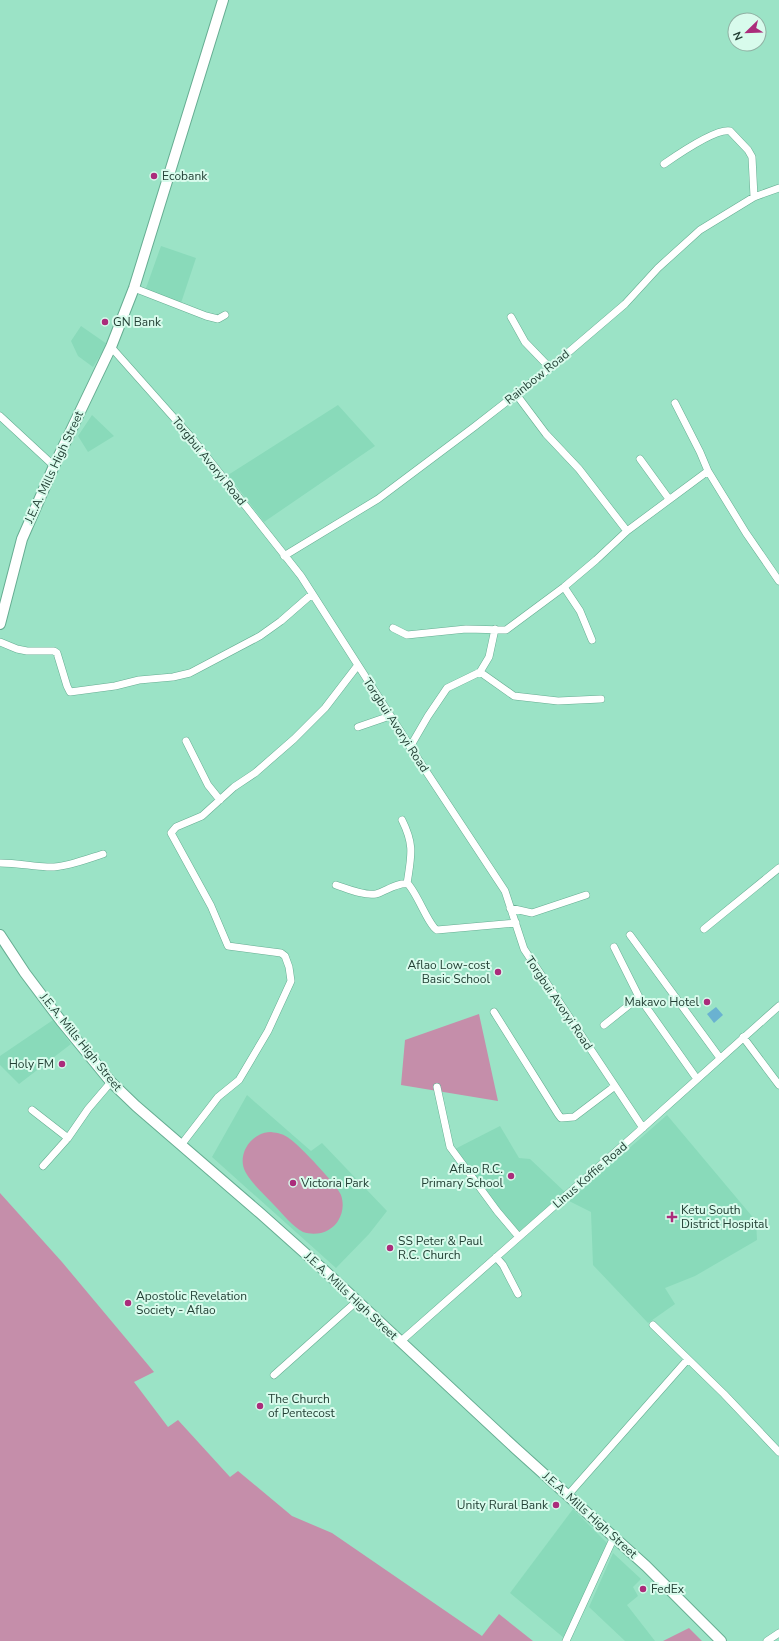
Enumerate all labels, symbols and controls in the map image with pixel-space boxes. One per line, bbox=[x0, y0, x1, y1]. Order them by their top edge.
north arrow bbox=[727, 12, 767, 52]
text: N bbox=[730, 29, 747, 42]
place label: Ecobank bbox=[162, 168, 208, 184]
marker: Ecobank bbox=[149, 171, 159, 181]
place label: GN Bank bbox=[113, 314, 162, 330]
marker: GN Bank bbox=[100, 317, 110, 327]
street label: Rainbow Road bbox=[501, 346, 573, 408]
street label: J.E.A. Mills High Street bbox=[21, 408, 87, 527]
street label: Torgbui Avoryi Road bbox=[168, 413, 250, 509]
street label: Torgbui Avoryi Road bbox=[359, 675, 433, 775]
street label: Torgbui Avoryi Road bbox=[522, 953, 596, 1053]
place label: Aflao Low-cost Basic School bbox=[407, 957, 491, 987]
marker: Aflao Low-cost Basic School bbox=[493, 967, 503, 977]
street label: J.E.A. Mills High Street bbox=[36, 989, 126, 1095]
place label: Makavo Hotel bbox=[624, 994, 699, 1010]
marker: Makavo Hotel bbox=[702, 997, 712, 1007]
place label: Holy FM bbox=[9, 1056, 54, 1072]
marker: Holy FM bbox=[57, 1059, 67, 1069]
street label: Linus Koffie Road bbox=[549, 1138, 631, 1212]
place label: Aflao R.C. Primary School bbox=[421, 1161, 503, 1191]
marker: Aflao R.C. Primary School bbox=[506, 1171, 516, 1181]
place label: Victoria Park bbox=[300, 1175, 370, 1191]
marker: Victoria Park bbox=[288, 1178, 298, 1188]
place label: Ketu South District Hospital bbox=[681, 1202, 768, 1232]
marker: Ketu South District Hospital bbox=[666, 1211, 678, 1223]
place label: SS Peter & Paul R.C. Church bbox=[398, 1233, 483, 1263]
marker: SS Peter & Paul R.C. Church bbox=[385, 1243, 395, 1253]
street label: J.E.A. Mills High Street bbox=[300, 1248, 402, 1344]
place label: Apostolic Revelation Society - Aflao bbox=[136, 1288, 247, 1318]
marker: Apostolic Revelation Society - Aflao bbox=[123, 1298, 133, 1308]
place label: The Church of Pentecost bbox=[268, 1391, 336, 1421]
marker: The Church of Pentecost bbox=[255, 1401, 265, 1411]
street label: J.E.A. Mills High Street bbox=[539, 1468, 641, 1562]
place label: Unity Rural Bank bbox=[457, 1497, 549, 1513]
marker: Unity Rural Bank bbox=[551, 1500, 561, 1510]
place label: FedEx bbox=[651, 1581, 685, 1597]
marker: FedEx bbox=[638, 1584, 648, 1594]

